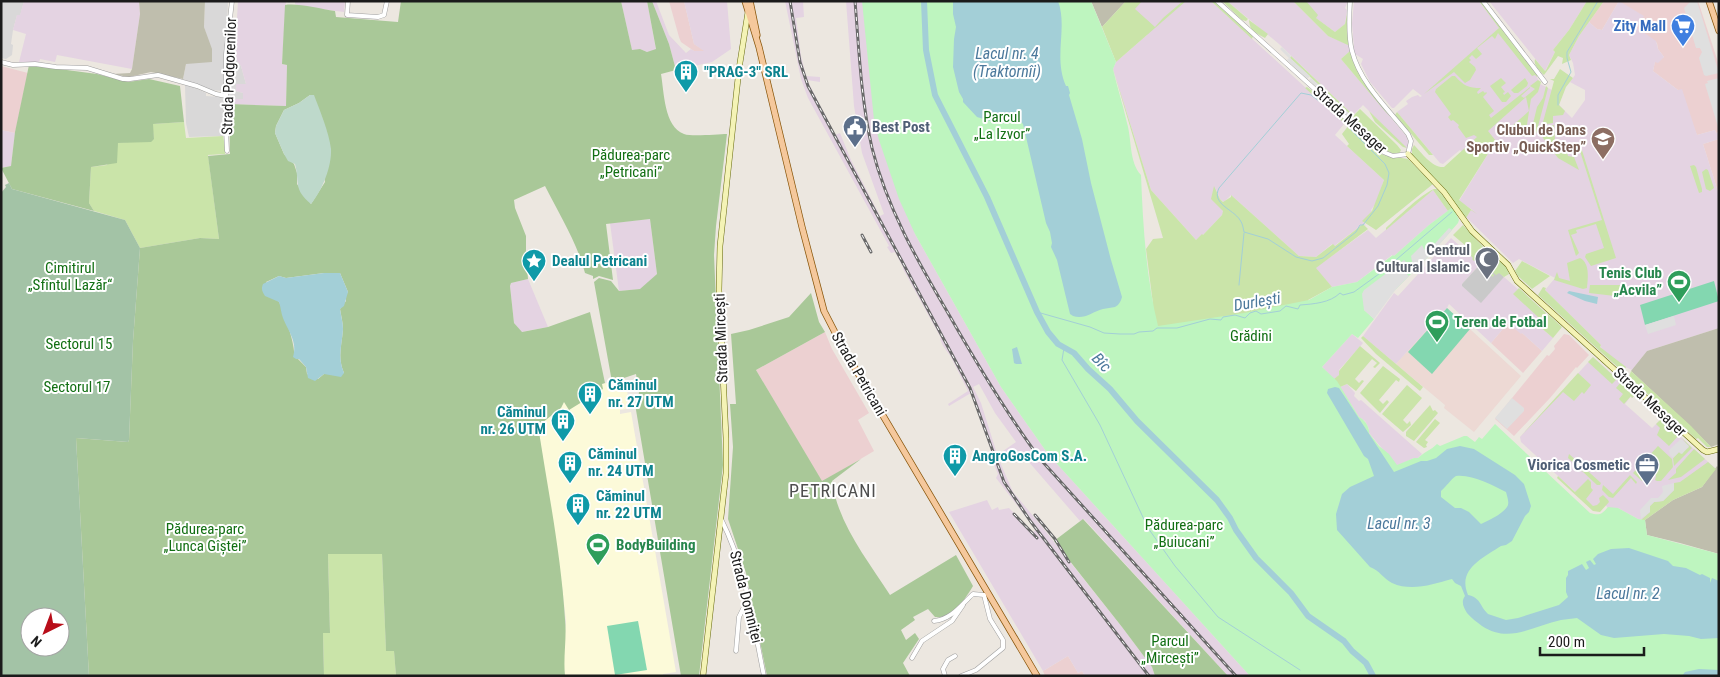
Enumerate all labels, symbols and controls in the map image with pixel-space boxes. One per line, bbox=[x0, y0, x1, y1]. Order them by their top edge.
supermarket icon: Zity Mall bbox=[1670, 13, 1696, 47]
street label: Strada Podgorenilor bbox=[218, 17, 240, 135]
place label: Zity Mall bbox=[1614, 17, 1666, 35]
water label: Lacul nr. 4 (Traktornîi) bbox=[973, 44, 1041, 81]
building icon: "PRAG-3" SRL bbox=[673, 59, 699, 93]
place label: "PRAG-3" SRL bbox=[704, 63, 788, 81]
street label: Strada Mesager bbox=[1309, 82, 1391, 158]
park label: Parcul „La Izvor” bbox=[974, 108, 1030, 143]
public building icon: Best Post bbox=[842, 114, 868, 148]
place label: Best Post bbox=[872, 118, 930, 136]
place label: Clubul de Dans Sportiv „QuickStep” bbox=[1466, 121, 1586, 156]
school or university icon: Clubul de Dans Sportiv „QuickStep” bbox=[1590, 126, 1616, 160]
park label: Pădurea-parc „Petricani” bbox=[592, 146, 670, 181]
place label: Centrul Cultural Islamic bbox=[1376, 241, 1470, 276]
mosque icon: Centrul Cultural Islamic bbox=[1474, 246, 1500, 280]
place icon: Dealul Petricani bbox=[521, 248, 547, 282]
place label: Dealul Petricani bbox=[552, 252, 647, 270]
park label: Cimitirul „Sfîntul Lazăr“ bbox=[28, 259, 112, 294]
place label: Tenis Club „Acvila” bbox=[1599, 264, 1662, 299]
sports icon: Tenis Club „Acvila” bbox=[1666, 269, 1692, 303]
water label: Durlești bbox=[1232, 288, 1283, 316]
street label: Strada Mircești bbox=[710, 293, 732, 383]
sports icon: Teren de Fotbal bbox=[1424, 309, 1450, 343]
place label: Teren de Fotbal bbox=[1454, 313, 1547, 331]
park label: Grădini bbox=[1230, 327, 1272, 345]
street label: Strada Petricani bbox=[828, 329, 890, 419]
park label: Sectorul 15 bbox=[45, 335, 113, 353]
water label: Bîc bbox=[1088, 349, 1115, 376]
street label: Strada Mesager bbox=[1610, 364, 1691, 441]
place label: Căminul nr. 27 UTM bbox=[608, 376, 674, 411]
park label: Sectorul 17 bbox=[43, 378, 111, 396]
building icon: Căminul nr. 27 UTM bbox=[577, 381, 603, 415]
place label: Căminul nr. 26 UTM bbox=[480, 403, 546, 438]
building icon: Căminul nr. 26 UTM bbox=[550, 408, 576, 442]
building icon: AngroGosCom S.A. bbox=[942, 443, 968, 477]
place label: Căminul nr. 24 UTM bbox=[588, 445, 654, 480]
place label: AngroGosCom S.A. bbox=[972, 447, 1087, 465]
building icon: Căminul nr. 24 UTM bbox=[557, 450, 583, 484]
office icon: Viorica Cosmetic bbox=[1634, 452, 1660, 486]
place label: Viorica Cosmetic bbox=[1528, 456, 1630, 474]
district label: PETRICANI bbox=[789, 480, 877, 501]
place label: Căminul nr. 22 UTM bbox=[596, 487, 662, 522]
building icon: Căminul nr. 22 UTM bbox=[565, 492, 591, 526]
water label: Lacul nr. 3 bbox=[1367, 514, 1431, 533]
park label: Pădurea-parc „Buiucani” bbox=[1145, 516, 1223, 551]
park label: Pădurea-parc „Lunca Gîștei” bbox=[164, 520, 247, 555]
sports icon: BodyBuilding bbox=[585, 532, 611, 566]
place label: BodyBuilding bbox=[616, 536, 696, 554]
street label: Strada Domniței bbox=[726, 549, 766, 645]
water label: Lacul nr. 2 bbox=[1596, 584, 1660, 603]
north arrow bbox=[20, 607, 70, 657]
scale bar bbox=[1540, 624, 1644, 656]
park label: Parcul „Mircești” bbox=[1141, 632, 1199, 667]
text: N bbox=[28, 633, 45, 650]
text: 200 m bbox=[1548, 633, 1585, 651]

